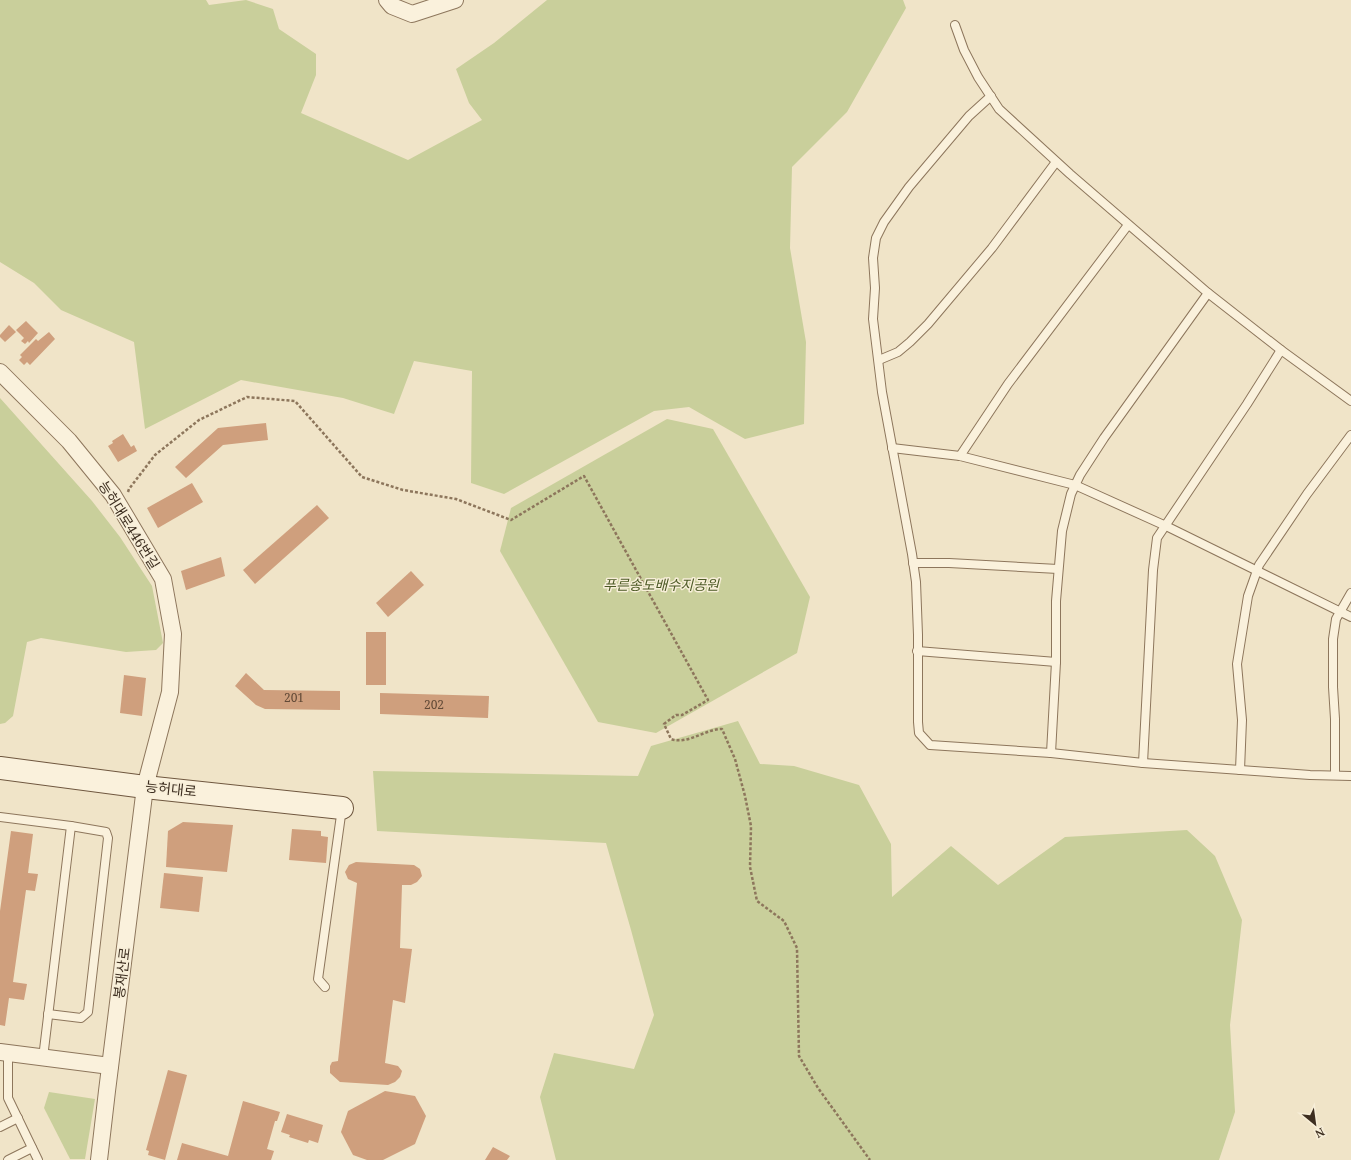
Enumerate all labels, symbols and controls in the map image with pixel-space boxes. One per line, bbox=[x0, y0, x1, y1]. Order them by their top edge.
street label: 능허대로446번길 bbox=[95, 477, 164, 572]
park label: 푸른송도배수지공원 bbox=[603, 575, 720, 594]
house number: 201 bbox=[284, 689, 304, 706]
house number: 202 bbox=[424, 696, 444, 713]
street label: 능허대로 bbox=[144, 776, 198, 801]
street label: 봉재산로 bbox=[109, 946, 134, 1000]
north arrow bbox=[1295, 1104, 1335, 1144]
text: N bbox=[1312, 1125, 1328, 1142]

